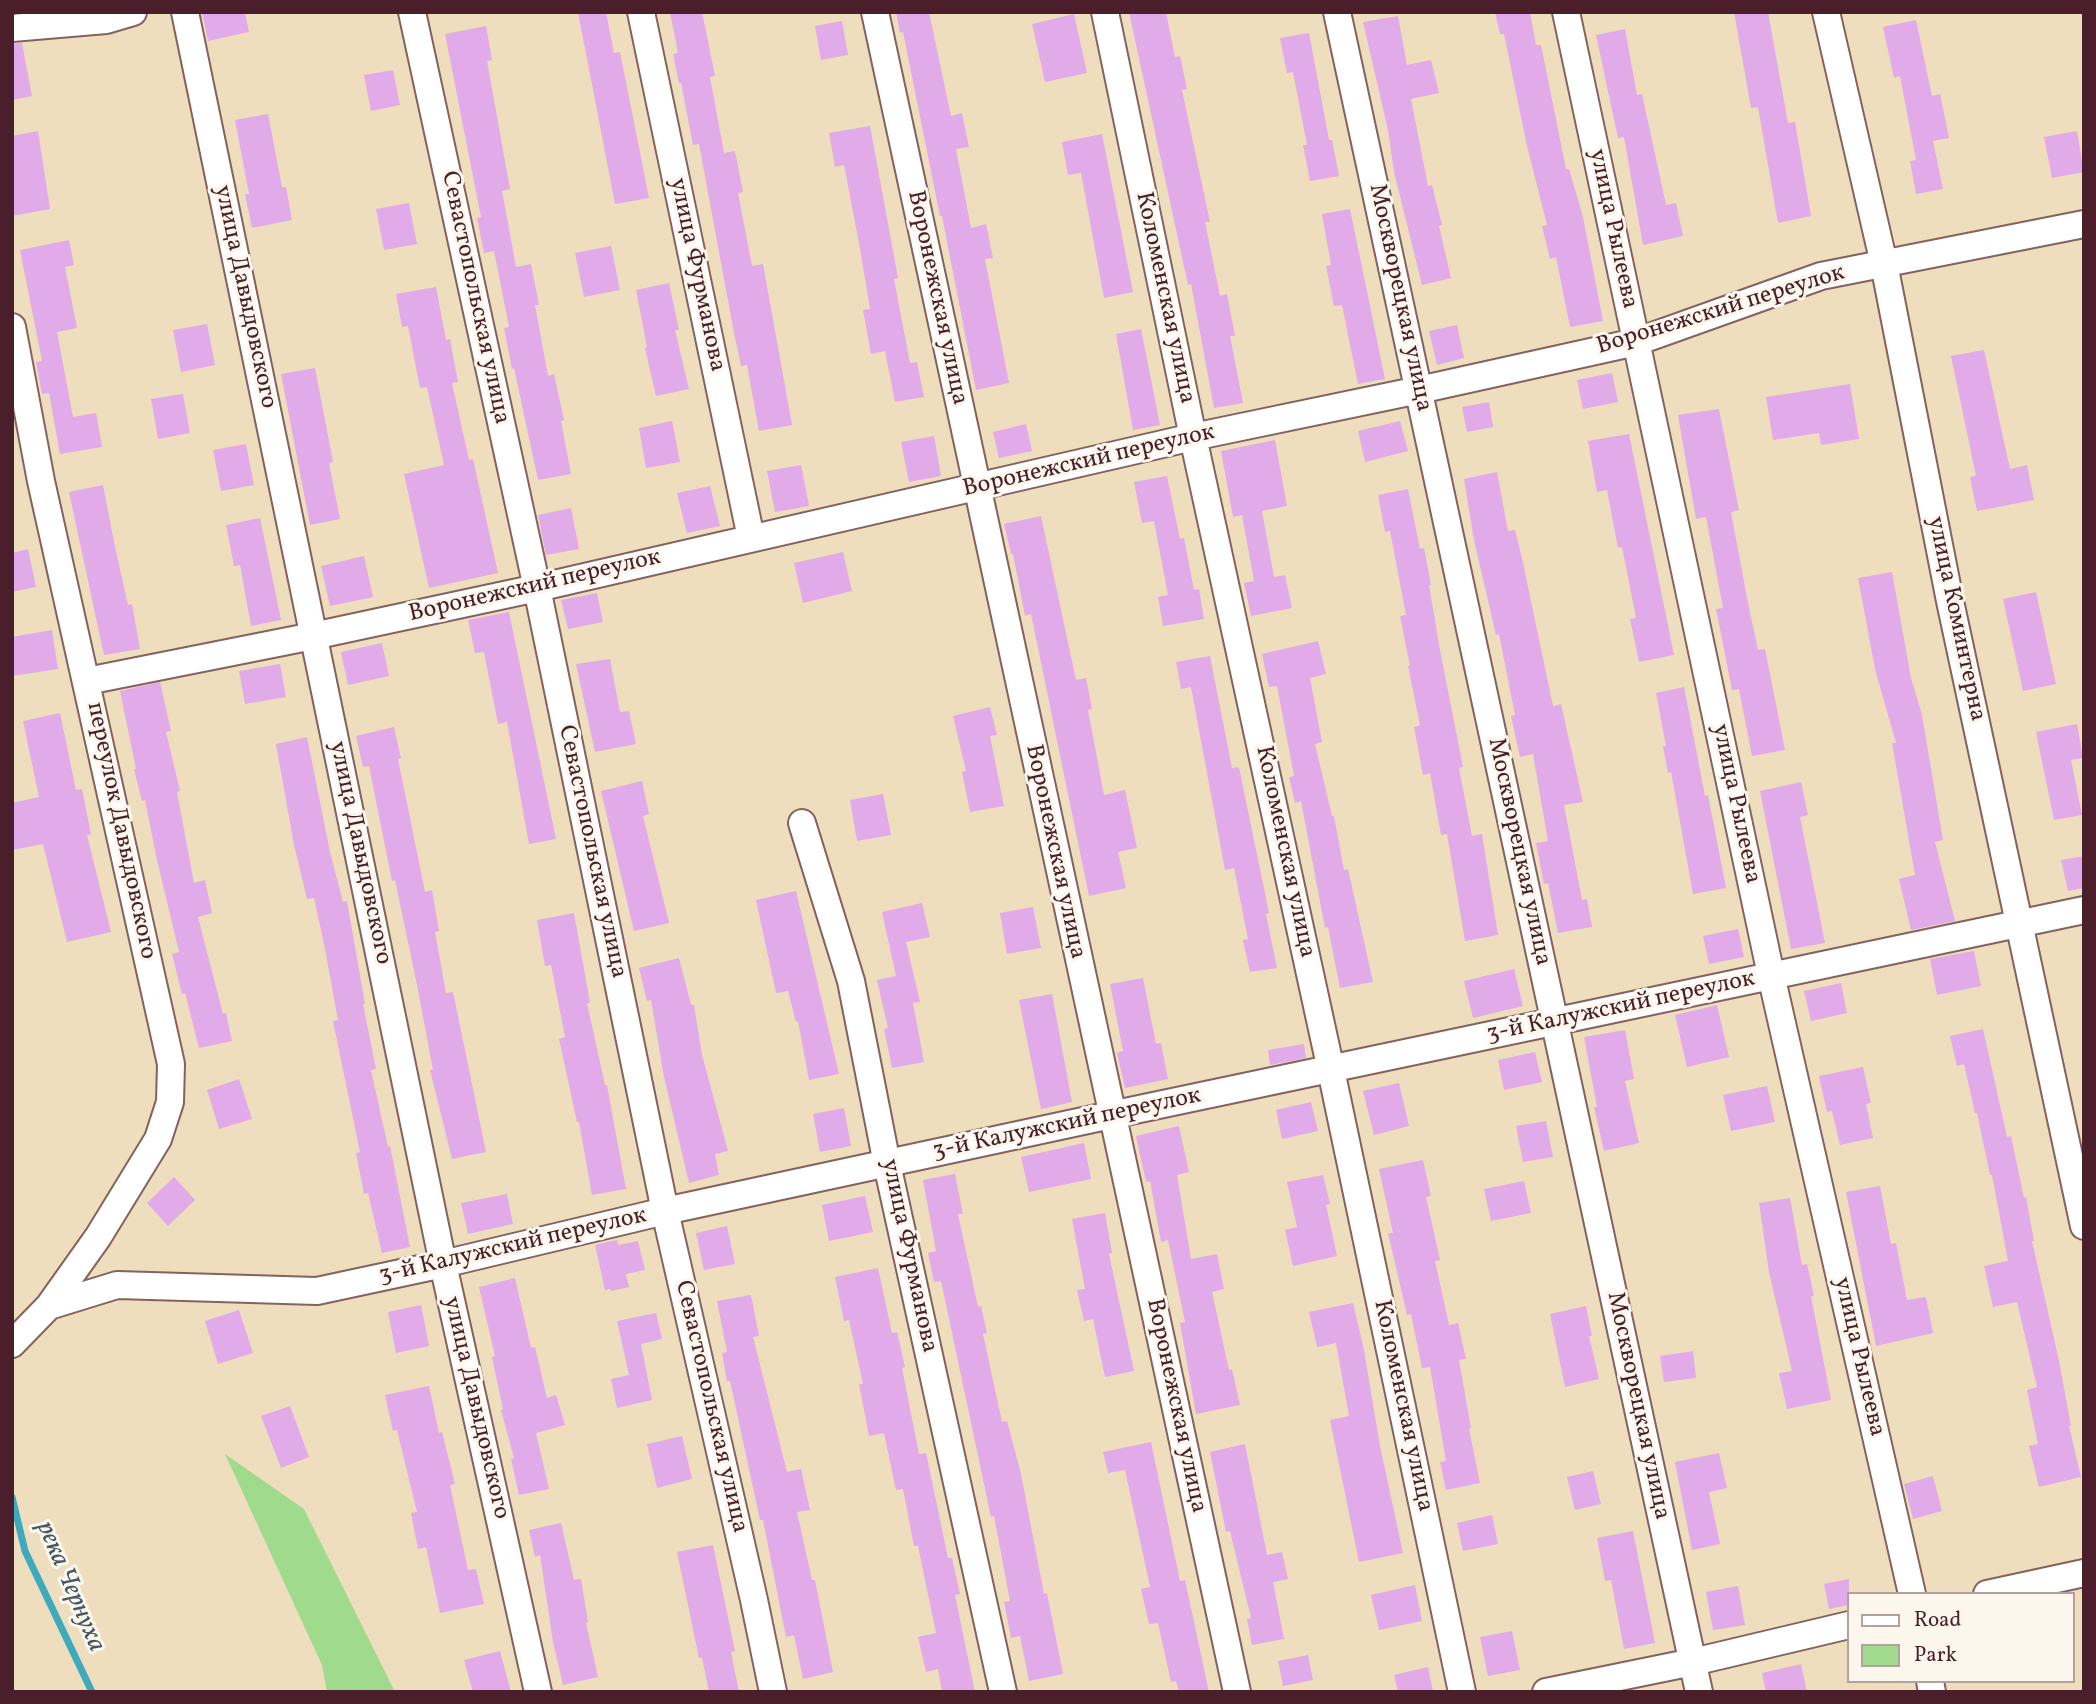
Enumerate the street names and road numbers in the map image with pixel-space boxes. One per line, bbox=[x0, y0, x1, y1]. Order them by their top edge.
street label: улица Рылеева bbox=[1581, 147, 1643, 311]
street label: Севастопольская улица bbox=[433, 169, 515, 427]
street label: улица Фурманова bbox=[661, 176, 731, 374]
street label: Москворецкая улица bbox=[1361, 182, 1437, 414]
street label: улица Давыдовского bbox=[206, 183, 282, 411]
street label: Воронежская улица bbox=[899, 188, 973, 408]
street label: Коломенская улица bbox=[1128, 190, 1200, 406]
street label: Воронежский переулок bbox=[1594, 260, 1848, 362]
street label: Воронежский переулок bbox=[960, 419, 1218, 505]
street label: улица Коминтерна bbox=[1919, 514, 1991, 724]
street label: Воронежский переулок bbox=[406, 544, 664, 630]
street label: переулок Давыдовского bbox=[79, 700, 161, 962]
street label: улица Рылеева bbox=[1704, 722, 1766, 886]
street label: Севастопольская улица bbox=[550, 723, 632, 981]
street label: Москворецкая улица bbox=[1480, 736, 1556, 968]
street label: улица Давыдовского bbox=[321, 739, 397, 967]
street label: Воронежская улица bbox=[1017, 742, 1091, 962]
street label: Коломенская улица bbox=[1248, 744, 1320, 960]
street label: 3-й Калужский переулок bbox=[1484, 966, 1758, 1050]
street label: 3-й Калужский переулок bbox=[930, 1083, 1204, 1167]
street label: улица Фурманова bbox=[873, 1157, 943, 1355]
street label: 3-й Калужский переулок bbox=[377, 1202, 649, 1292]
street label: улица Рылеева bbox=[1826, 1275, 1890, 1439]
street label: Севастопольская улица bbox=[667, 1278, 753, 1536]
street label: Москворецкая улица bbox=[1599, 1290, 1675, 1522]
street label: улица Давыдовского bbox=[435, 1294, 515, 1522]
street label: Воронежская улица bbox=[1138, 1296, 1212, 1516]
street label: Коломенская улица bbox=[1366, 1298, 1438, 1514]

